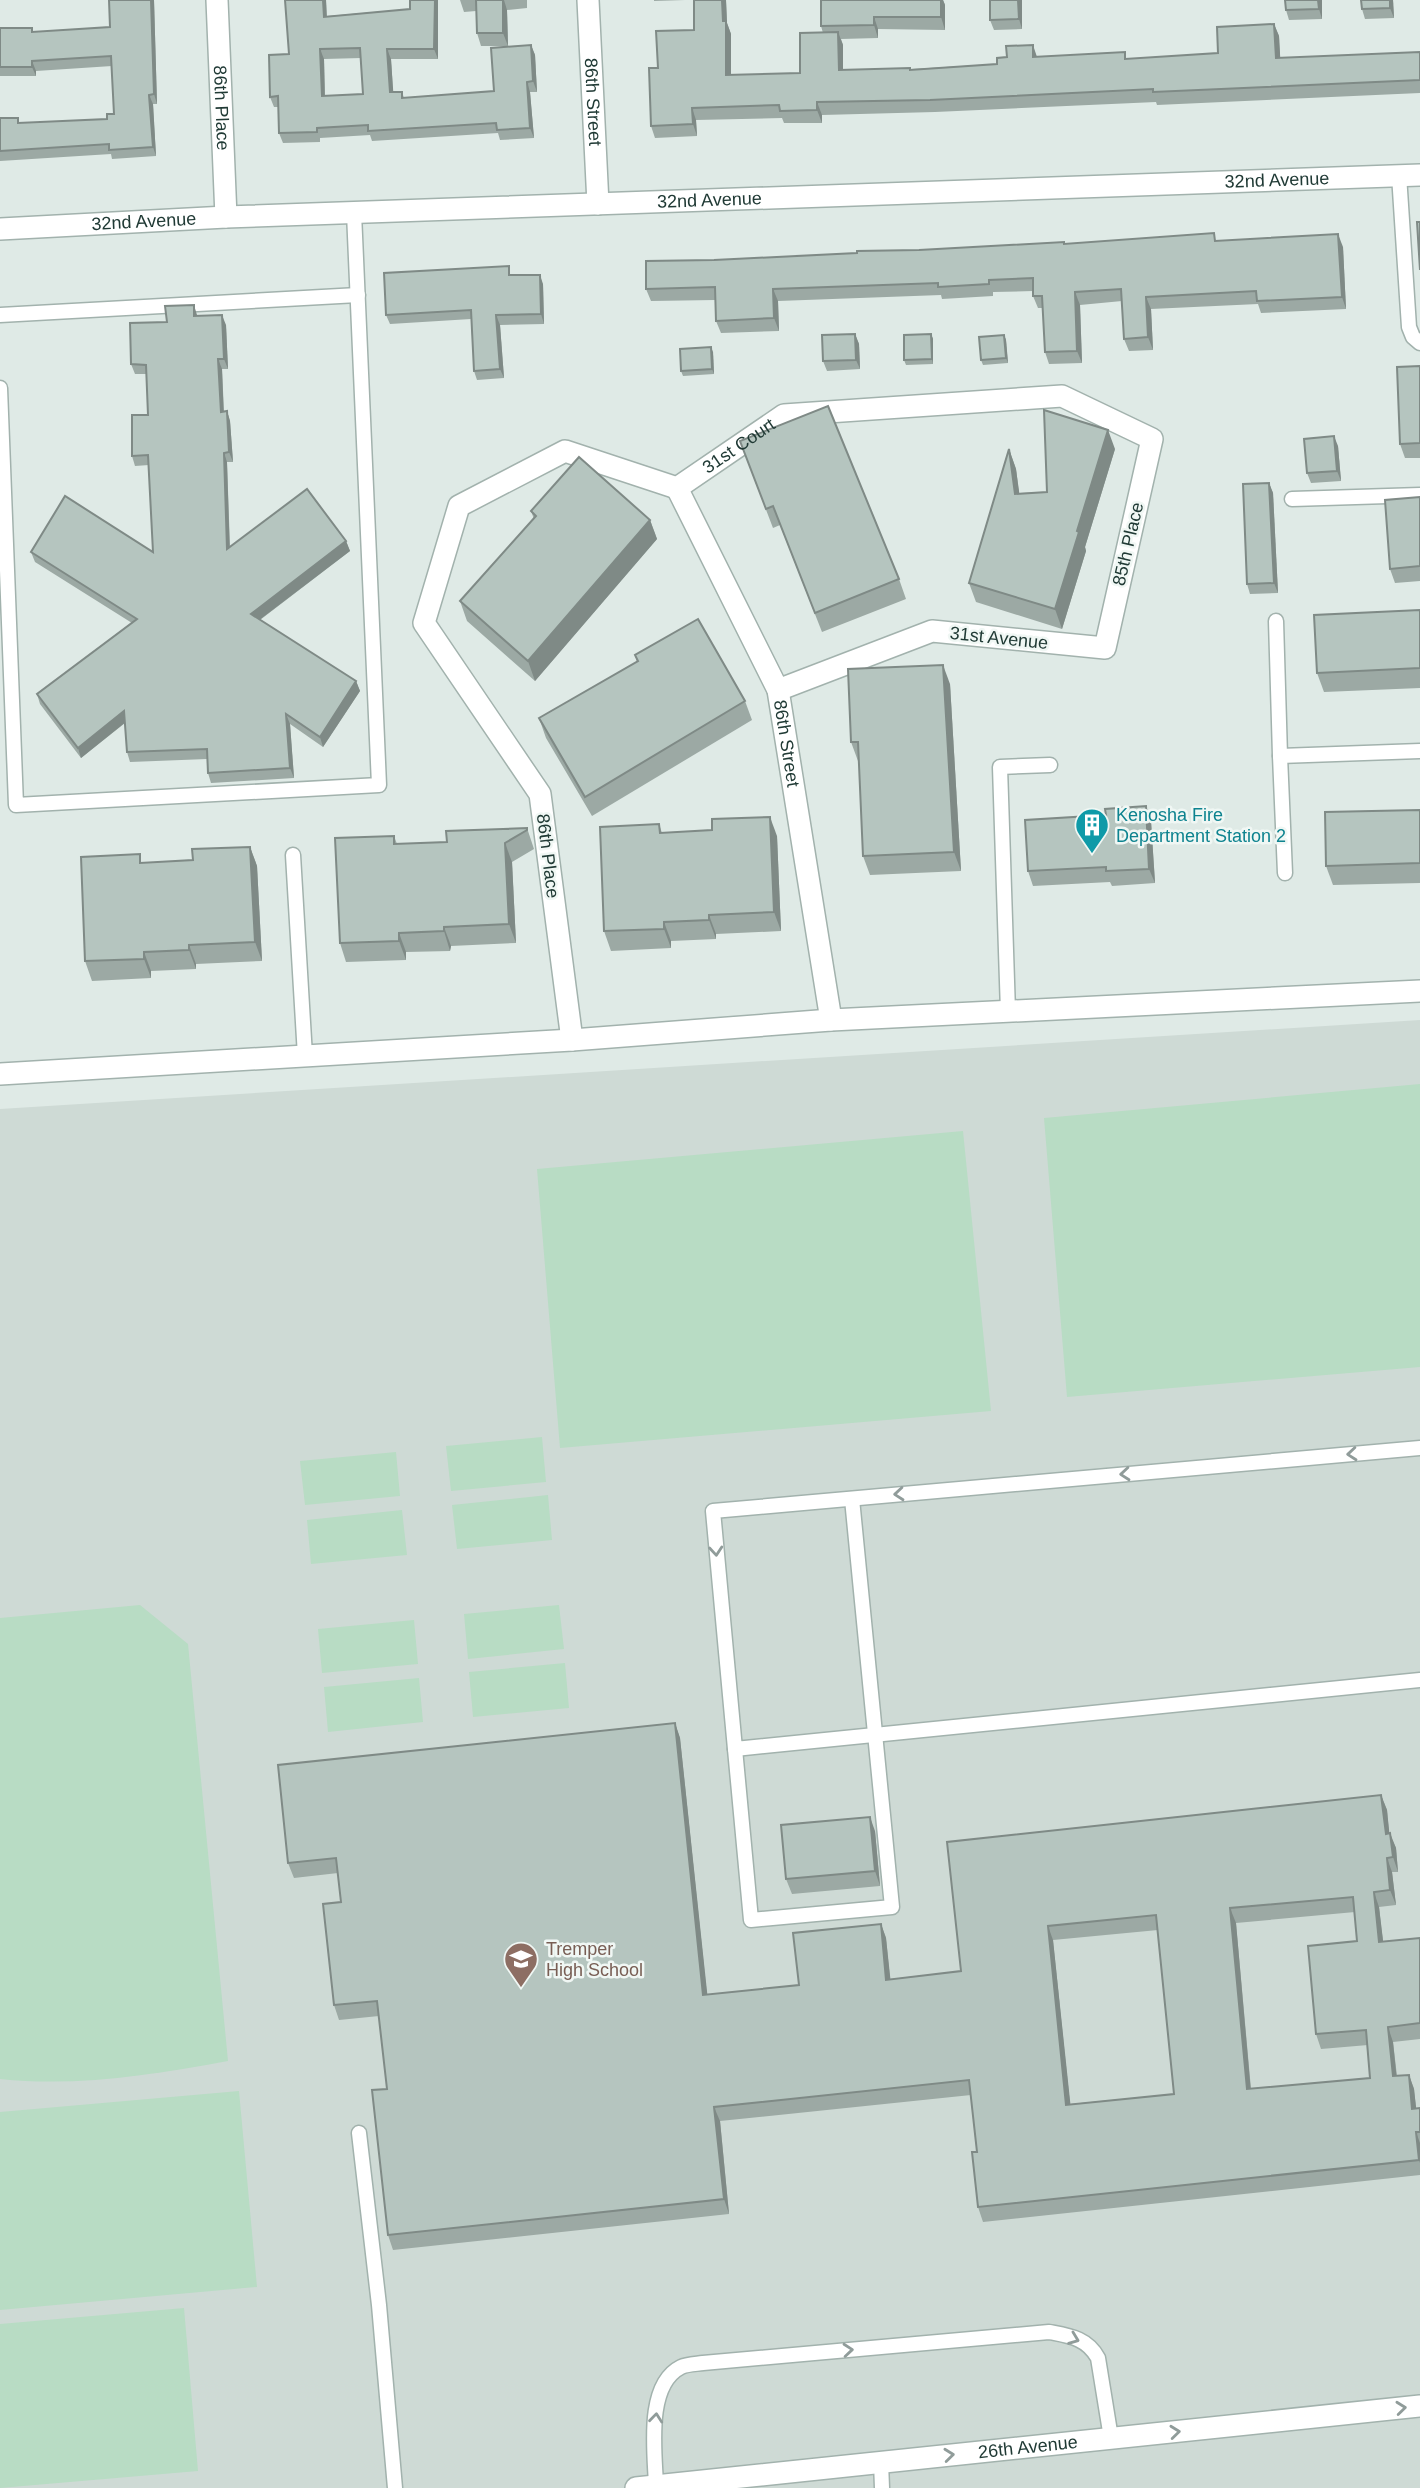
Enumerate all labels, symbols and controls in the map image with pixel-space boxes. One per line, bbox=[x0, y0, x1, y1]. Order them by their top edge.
street label: 86th Street bbox=[581, 57, 605, 146]
street label: 86th Place bbox=[210, 65, 233, 151]
street label: 32nd Avenue bbox=[1224, 168, 1330, 192]
street label: 32nd Avenue bbox=[657, 188, 762, 212]
street label: 32nd Avenue bbox=[91, 209, 197, 234]
street label: 31st Court bbox=[699, 414, 779, 478]
street label: 85th Place bbox=[1109, 500, 1147, 588]
street label: 31st Avenue bbox=[949, 623, 1049, 653]
street label: 86th Street bbox=[770, 698, 803, 789]
place label: Kenosha Fire Department Station 2 bbox=[1116, 805, 1286, 846]
building icon: Kenosha Fire Department Station 2 bbox=[1073, 806, 1111, 855]
street label: 86th Place bbox=[533, 813, 563, 899]
one-way arrow bbox=[1346, 1446, 1357, 1461]
one-way arrow bbox=[1120, 1466, 1131, 1481]
one-way arrow bbox=[893, 1486, 904, 1501]
one-way arrow bbox=[708, 1546, 723, 1557]
place label: Tremper High School bbox=[546, 1939, 643, 1980]
school or university icon: Tremper High School bbox=[502, 1940, 540, 1989]
one-way arrow bbox=[1067, 2330, 1079, 2344]
one-way arrow bbox=[843, 2343, 854, 2358]
one-way arrow bbox=[1395, 2400, 1407, 2415]
one-way arrow bbox=[648, 2412, 663, 2423]
one-way arrow bbox=[1169, 2424, 1181, 2439]
street label: 26th Avenue bbox=[977, 2432, 1079, 2462]
one-way arrow bbox=[944, 2448, 955, 2463]

